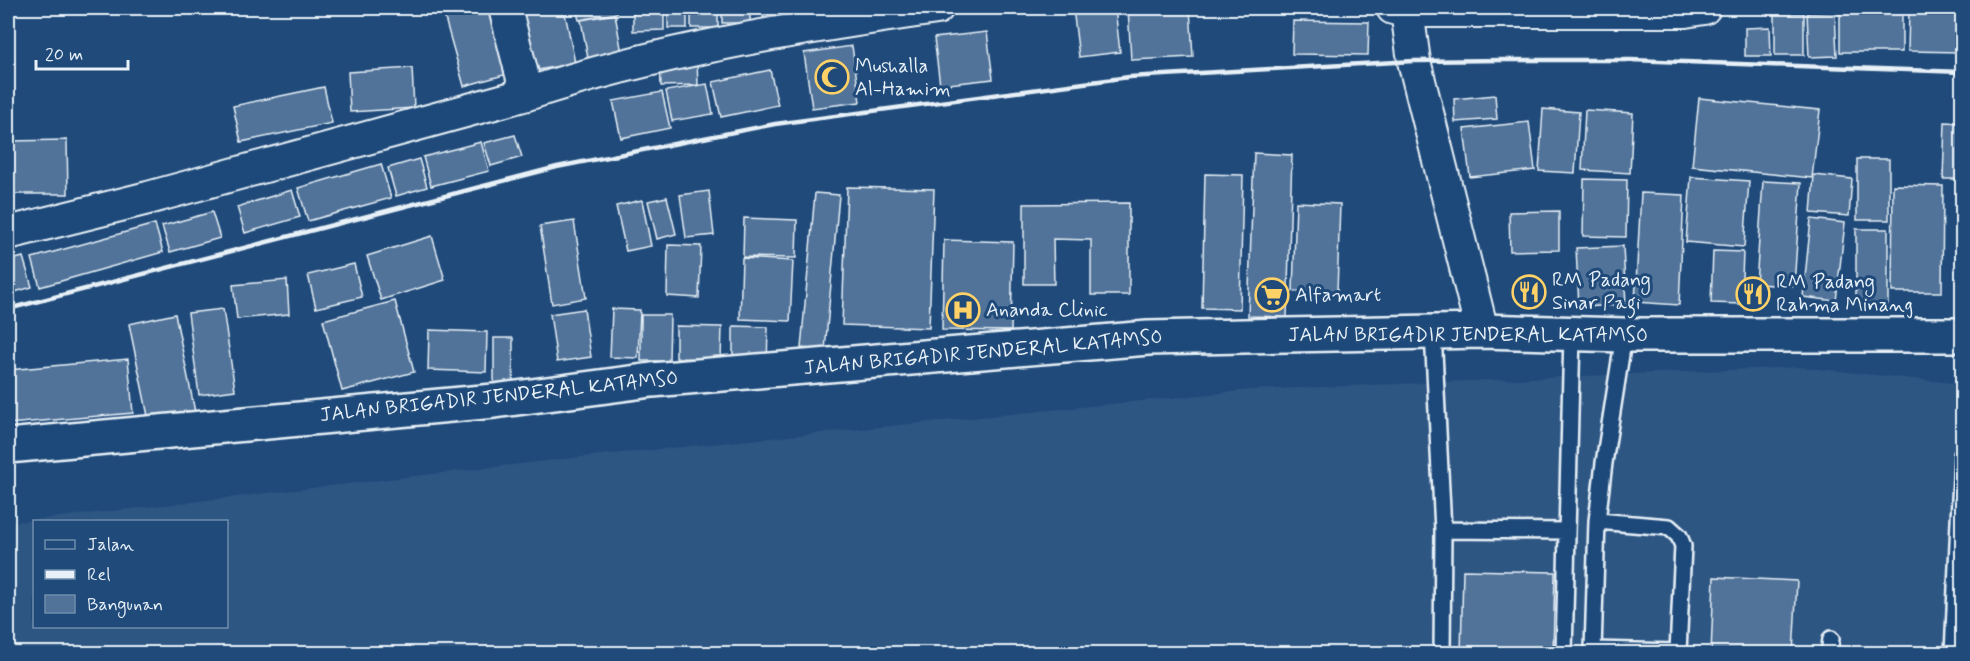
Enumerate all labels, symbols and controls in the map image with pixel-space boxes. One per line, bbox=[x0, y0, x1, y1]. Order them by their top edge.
scale bar bbox=[36, 33, 128, 71]
text: 20 m bbox=[45, 43, 83, 67]
place label: Mushalla Al-Hamim bbox=[855, 53, 951, 103]
mosque icon: Mushalla Al-Hamim bbox=[814, 59, 850, 95]
place label: RM Padang Sinar Pagi bbox=[1552, 267, 1651, 319]
place label: RM Padang Rahma Minang bbox=[1776, 269, 1913, 319]
restaurant icon: RM Padang Sinar Pagi bbox=[1511, 274, 1547, 310]
restaurant icon: RM Padang Rahma Minang bbox=[1735, 276, 1771, 312]
supermarket icon: Alfamart bbox=[1254, 277, 1290, 313]
place label: Alfamart bbox=[1295, 282, 1381, 309]
hospital icon: Ananda Clinic bbox=[945, 292, 981, 328]
place label: Ananda Clinic bbox=[986, 297, 1108, 324]
street label: JALAN BRIGADIR JENDERAL KATAMSO bbox=[1288, 322, 1648, 349]
street label: JALAN BRIGADIR JENDERAL KATAMSO bbox=[802, 324, 1164, 382]
street label: JALAN BRIGADIR JENDERAL KATAMSO bbox=[318, 365, 680, 429]
legend bbox=[33, 520, 228, 628]
text: Jalan bbox=[87, 533, 134, 557]
text: Rel bbox=[87, 563, 111, 587]
text: Bangunan bbox=[87, 593, 163, 618]

